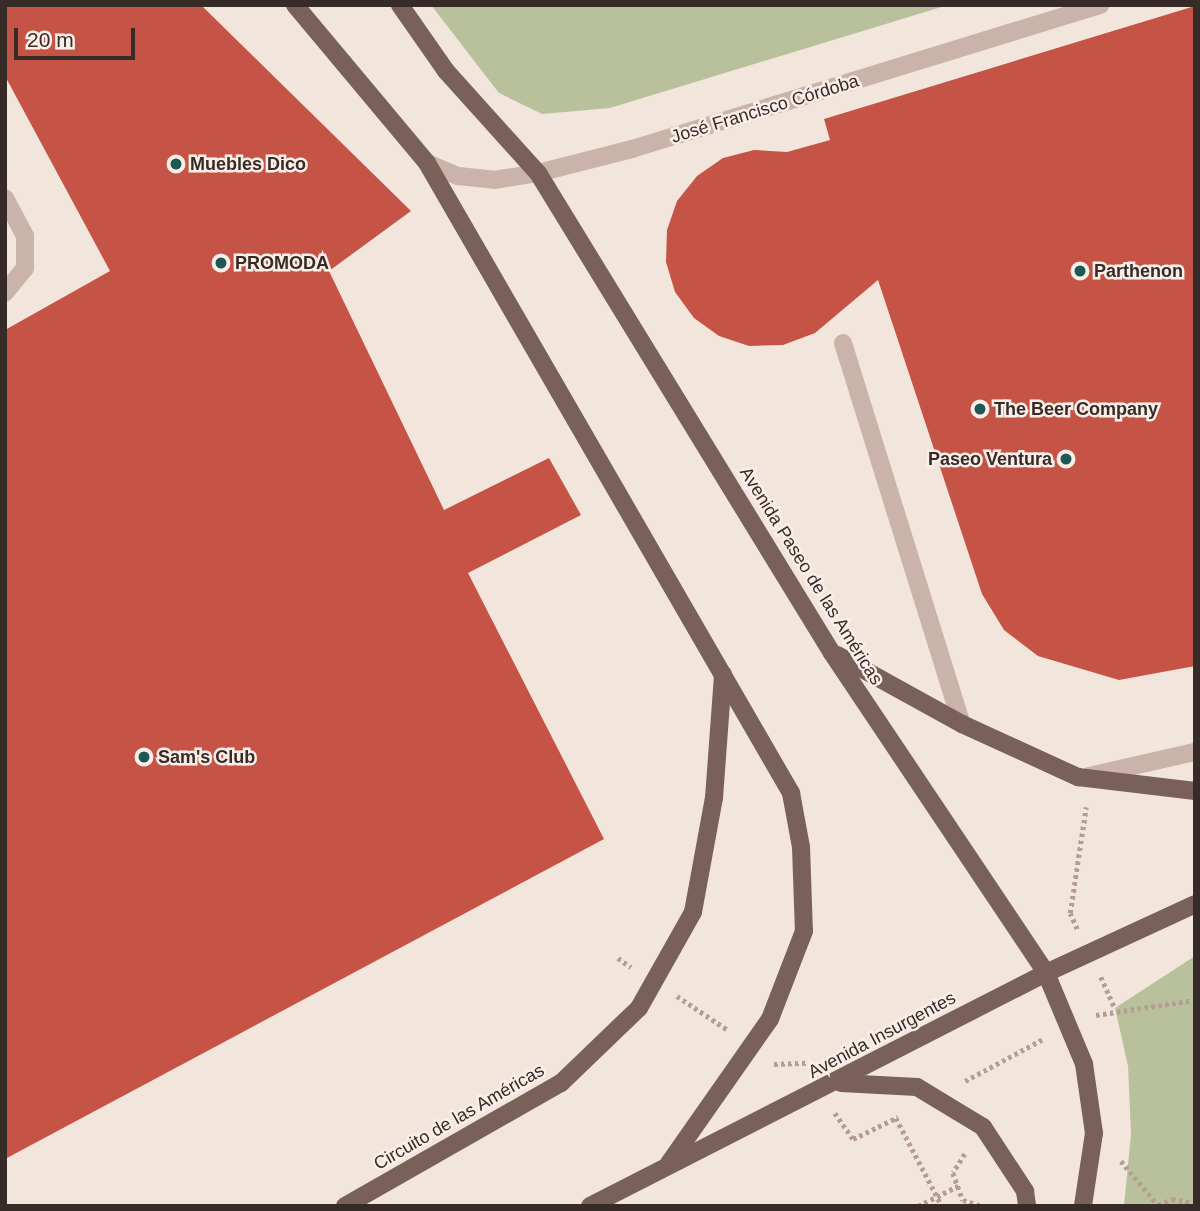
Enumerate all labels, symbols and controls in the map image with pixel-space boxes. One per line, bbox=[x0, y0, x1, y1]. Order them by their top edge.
scale bar bbox=[18, 14, 138, 58]
text: 20 m bbox=[27, 28, 74, 51]
street label: José Francisco Córdoba bbox=[669, 70, 861, 148]
place label: Muebles Dico bbox=[190, 153, 306, 175]
marker: Muebles Dico bbox=[168, 156, 184, 172]
place label: PROMODA bbox=[235, 252, 329, 274]
marker: PROMODA bbox=[213, 255, 229, 271]
place label: Parthenon bbox=[1094, 260, 1183, 282]
marker: Parthenon bbox=[1072, 263, 1088, 279]
place label: The Beer Company bbox=[994, 398, 1158, 420]
marker: The Beer Company bbox=[972, 401, 988, 417]
place label: Paseo Ventura bbox=[928, 448, 1052, 470]
marker: Paseo Ventura bbox=[1058, 451, 1074, 467]
street label: Avenida Paseo de las Américas bbox=[735, 463, 887, 689]
place label: Sam's Club bbox=[158, 746, 255, 768]
marker: Sam's Club bbox=[136, 749, 152, 765]
street label: Avenida Insurgentes bbox=[805, 987, 959, 1083]
street label: Circuito de las Américas bbox=[370, 1059, 548, 1175]

